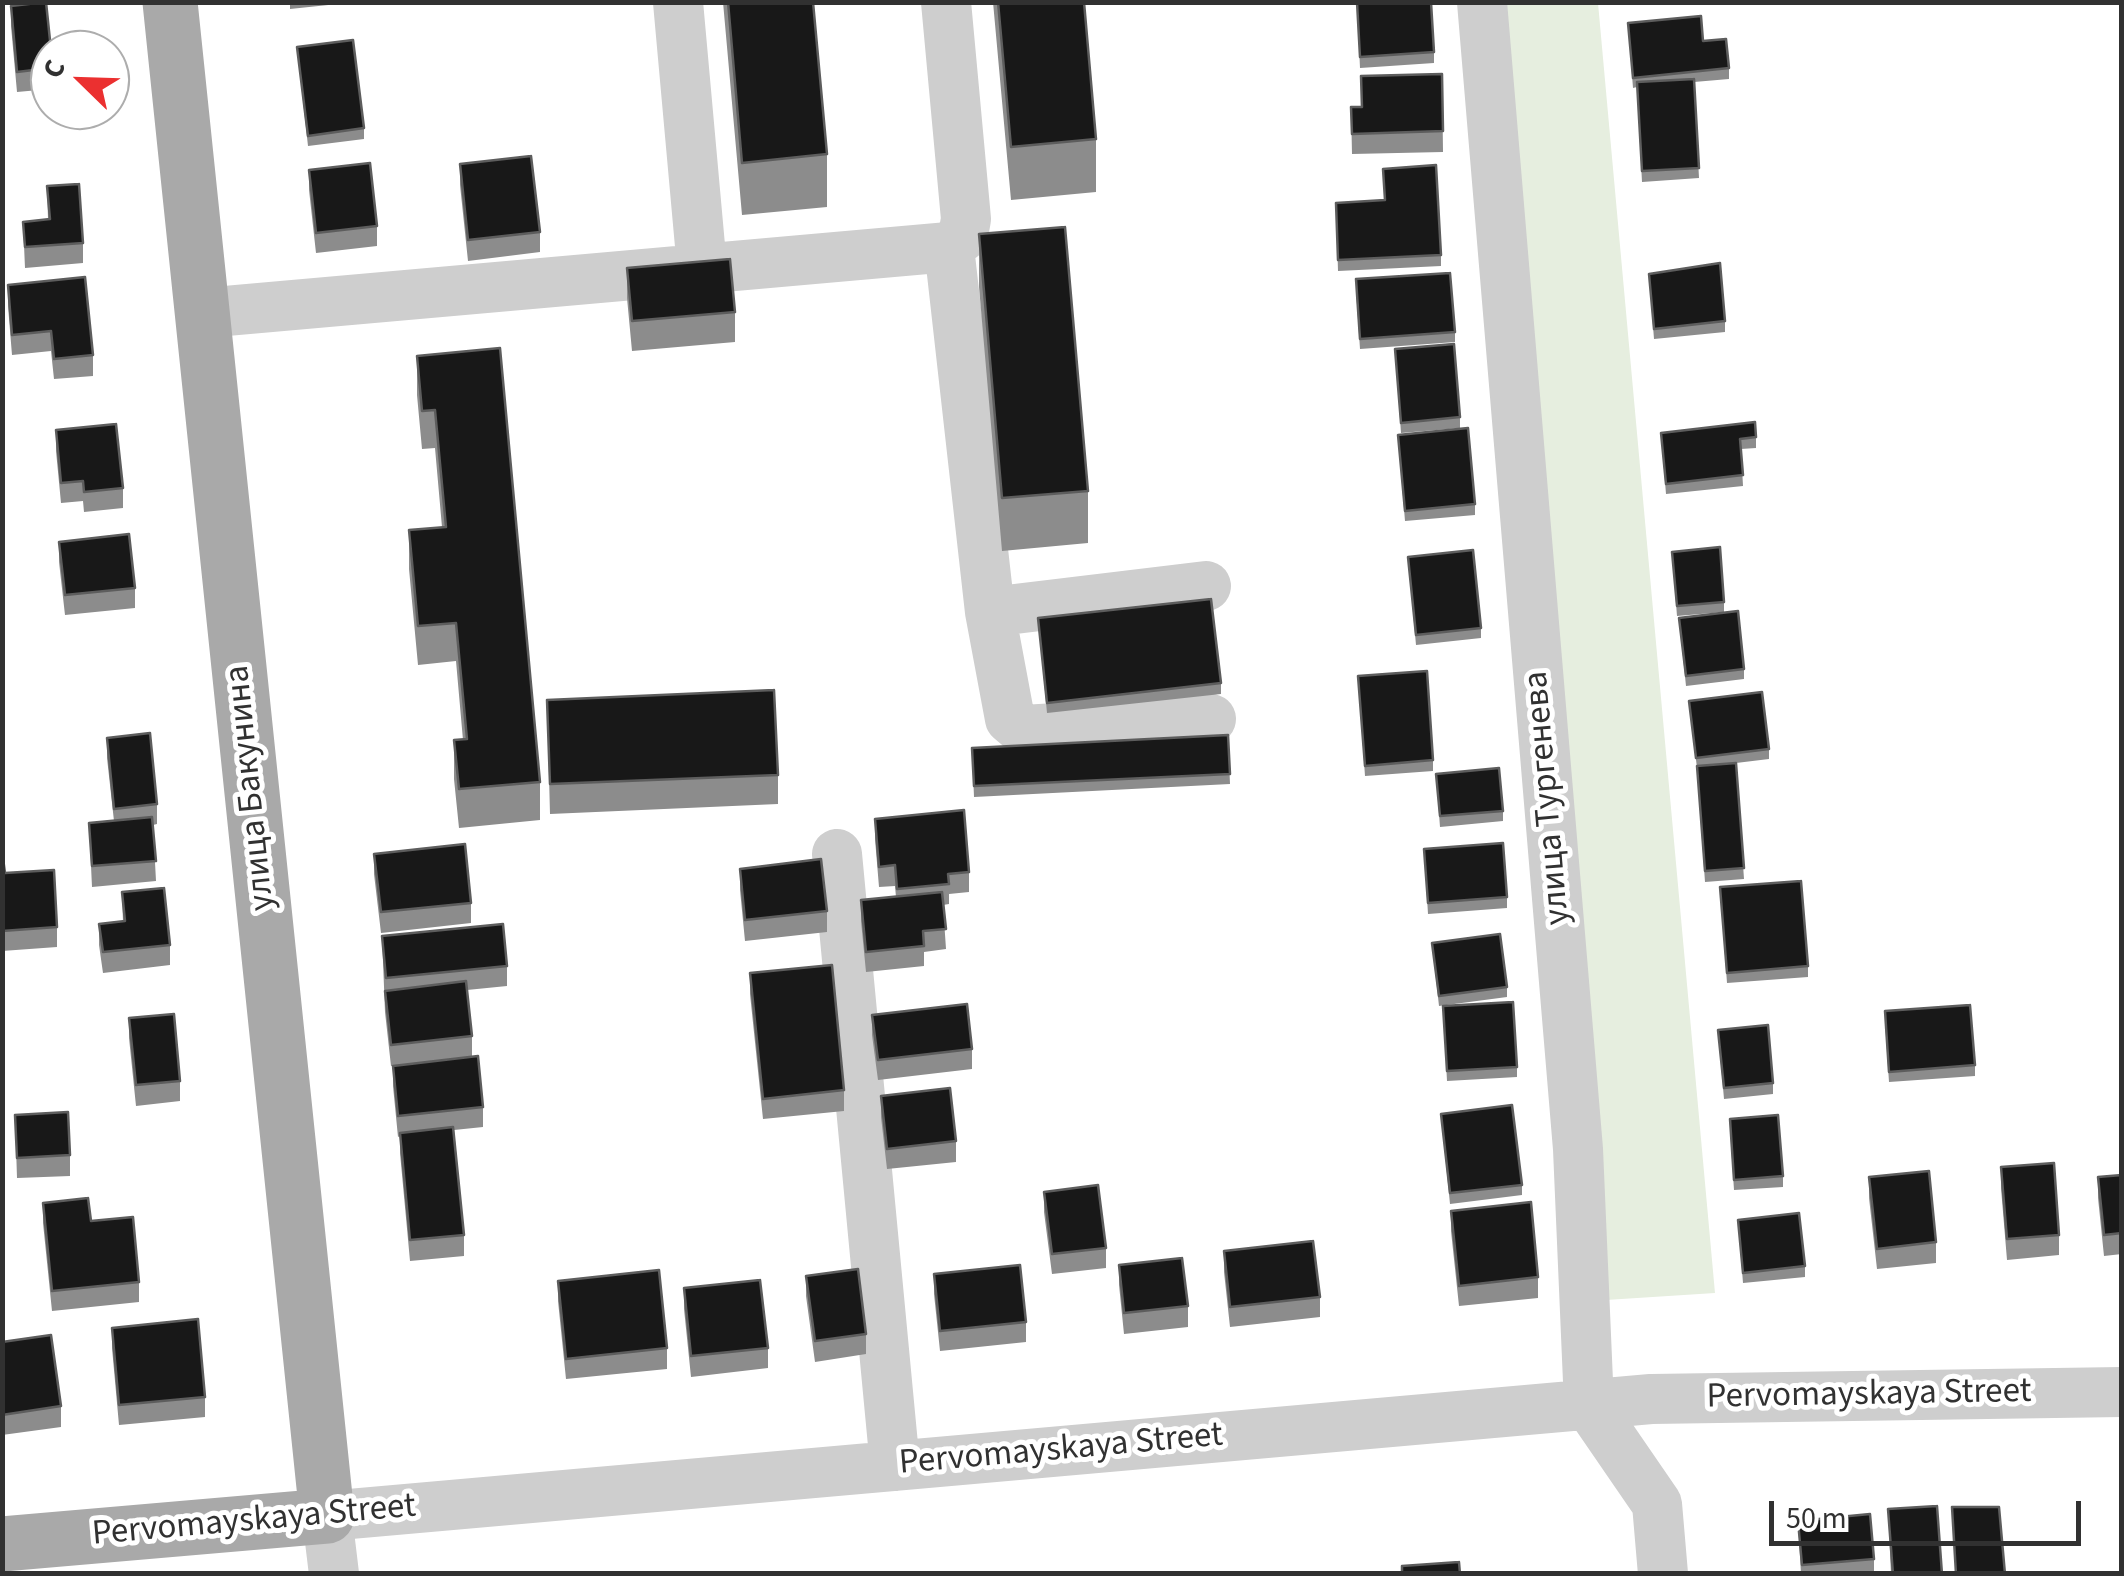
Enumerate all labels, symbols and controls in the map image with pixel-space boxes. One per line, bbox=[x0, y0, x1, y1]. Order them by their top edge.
north arrow bbox=[30, 30, 130, 130]
text: С bbox=[33, 54, 76, 84]
street label: улица Бакунина bbox=[218, 663, 286, 913]
street label: улица Тургенева bbox=[1517, 669, 1581, 927]
street label: Pervomayskaya Street bbox=[1706, 1372, 2032, 1420]
street label: Pervomayskaya Street bbox=[897, 1416, 1225, 1486]
scale bar bbox=[1774, 1481, 2086, 1543]
street label: Pervomayskaya Street bbox=[90, 1487, 418, 1557]
text: 50 m bbox=[1786, 1497, 1847, 1540]

